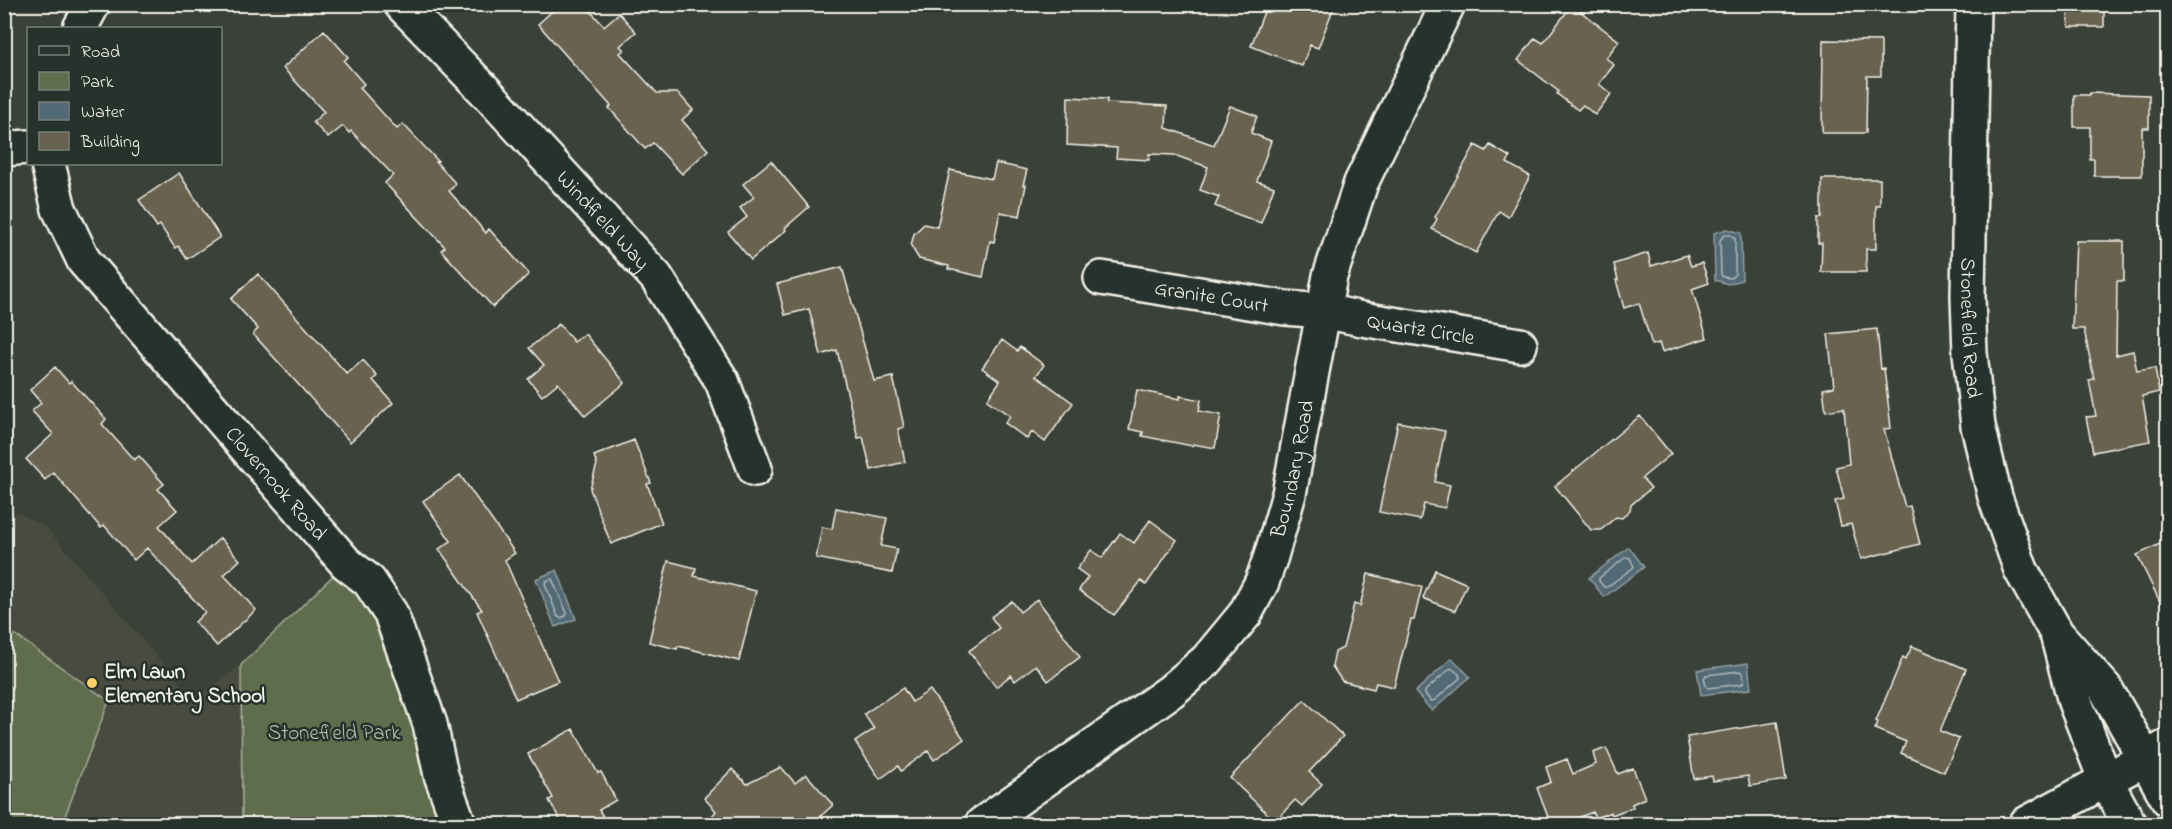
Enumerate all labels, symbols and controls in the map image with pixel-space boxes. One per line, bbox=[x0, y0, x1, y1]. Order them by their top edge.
legend bbox=[27, 27, 222, 165]
text: Road bbox=[81, 40, 120, 66]
text: Park bbox=[81, 70, 114, 96]
text: Water bbox=[81, 100, 125, 126]
text: Building bbox=[80, 130, 140, 157]
street label: Windfield Way bbox=[548, 165, 656, 279]
street label: Stonefield Road bbox=[1951, 257, 1988, 400]
street label: Granite Court bbox=[1152, 274, 1270, 322]
street label: Quartz Circle bbox=[1365, 307, 1477, 354]
street label: Boundary Road bbox=[1264, 398, 1323, 542]
street label: Clovernook Road bbox=[217, 421, 333, 548]
place label: Elm Lawn Elementary School bbox=[104, 658, 266, 714]
marker: Elm Lawn Elementary School bbox=[85, 676, 99, 690]
park label: Stonefield Park bbox=[268, 719, 401, 749]

